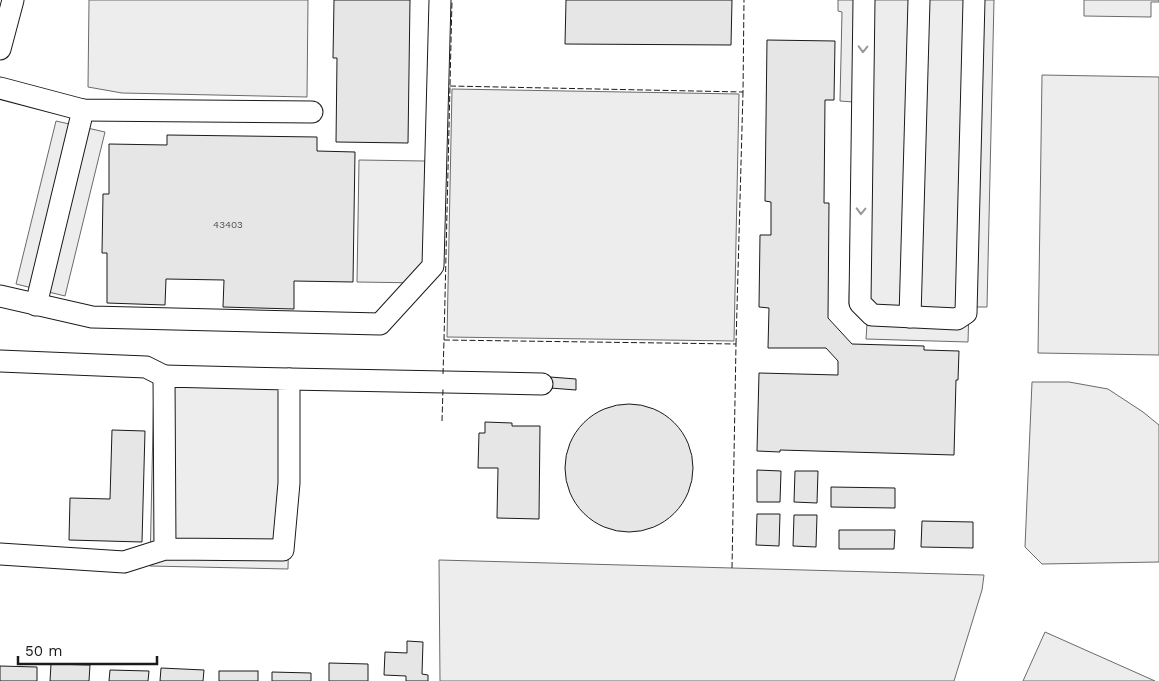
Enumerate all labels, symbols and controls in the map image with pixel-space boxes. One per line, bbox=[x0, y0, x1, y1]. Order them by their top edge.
one-way arrow bbox=[858, 45, 868, 53]
one-way arrow bbox=[856, 207, 867, 215]
house number: 43403 bbox=[213, 219, 243, 230]
scale bar bbox=[18, 634, 156, 666]
text: 50 m bbox=[25, 642, 62, 660]

